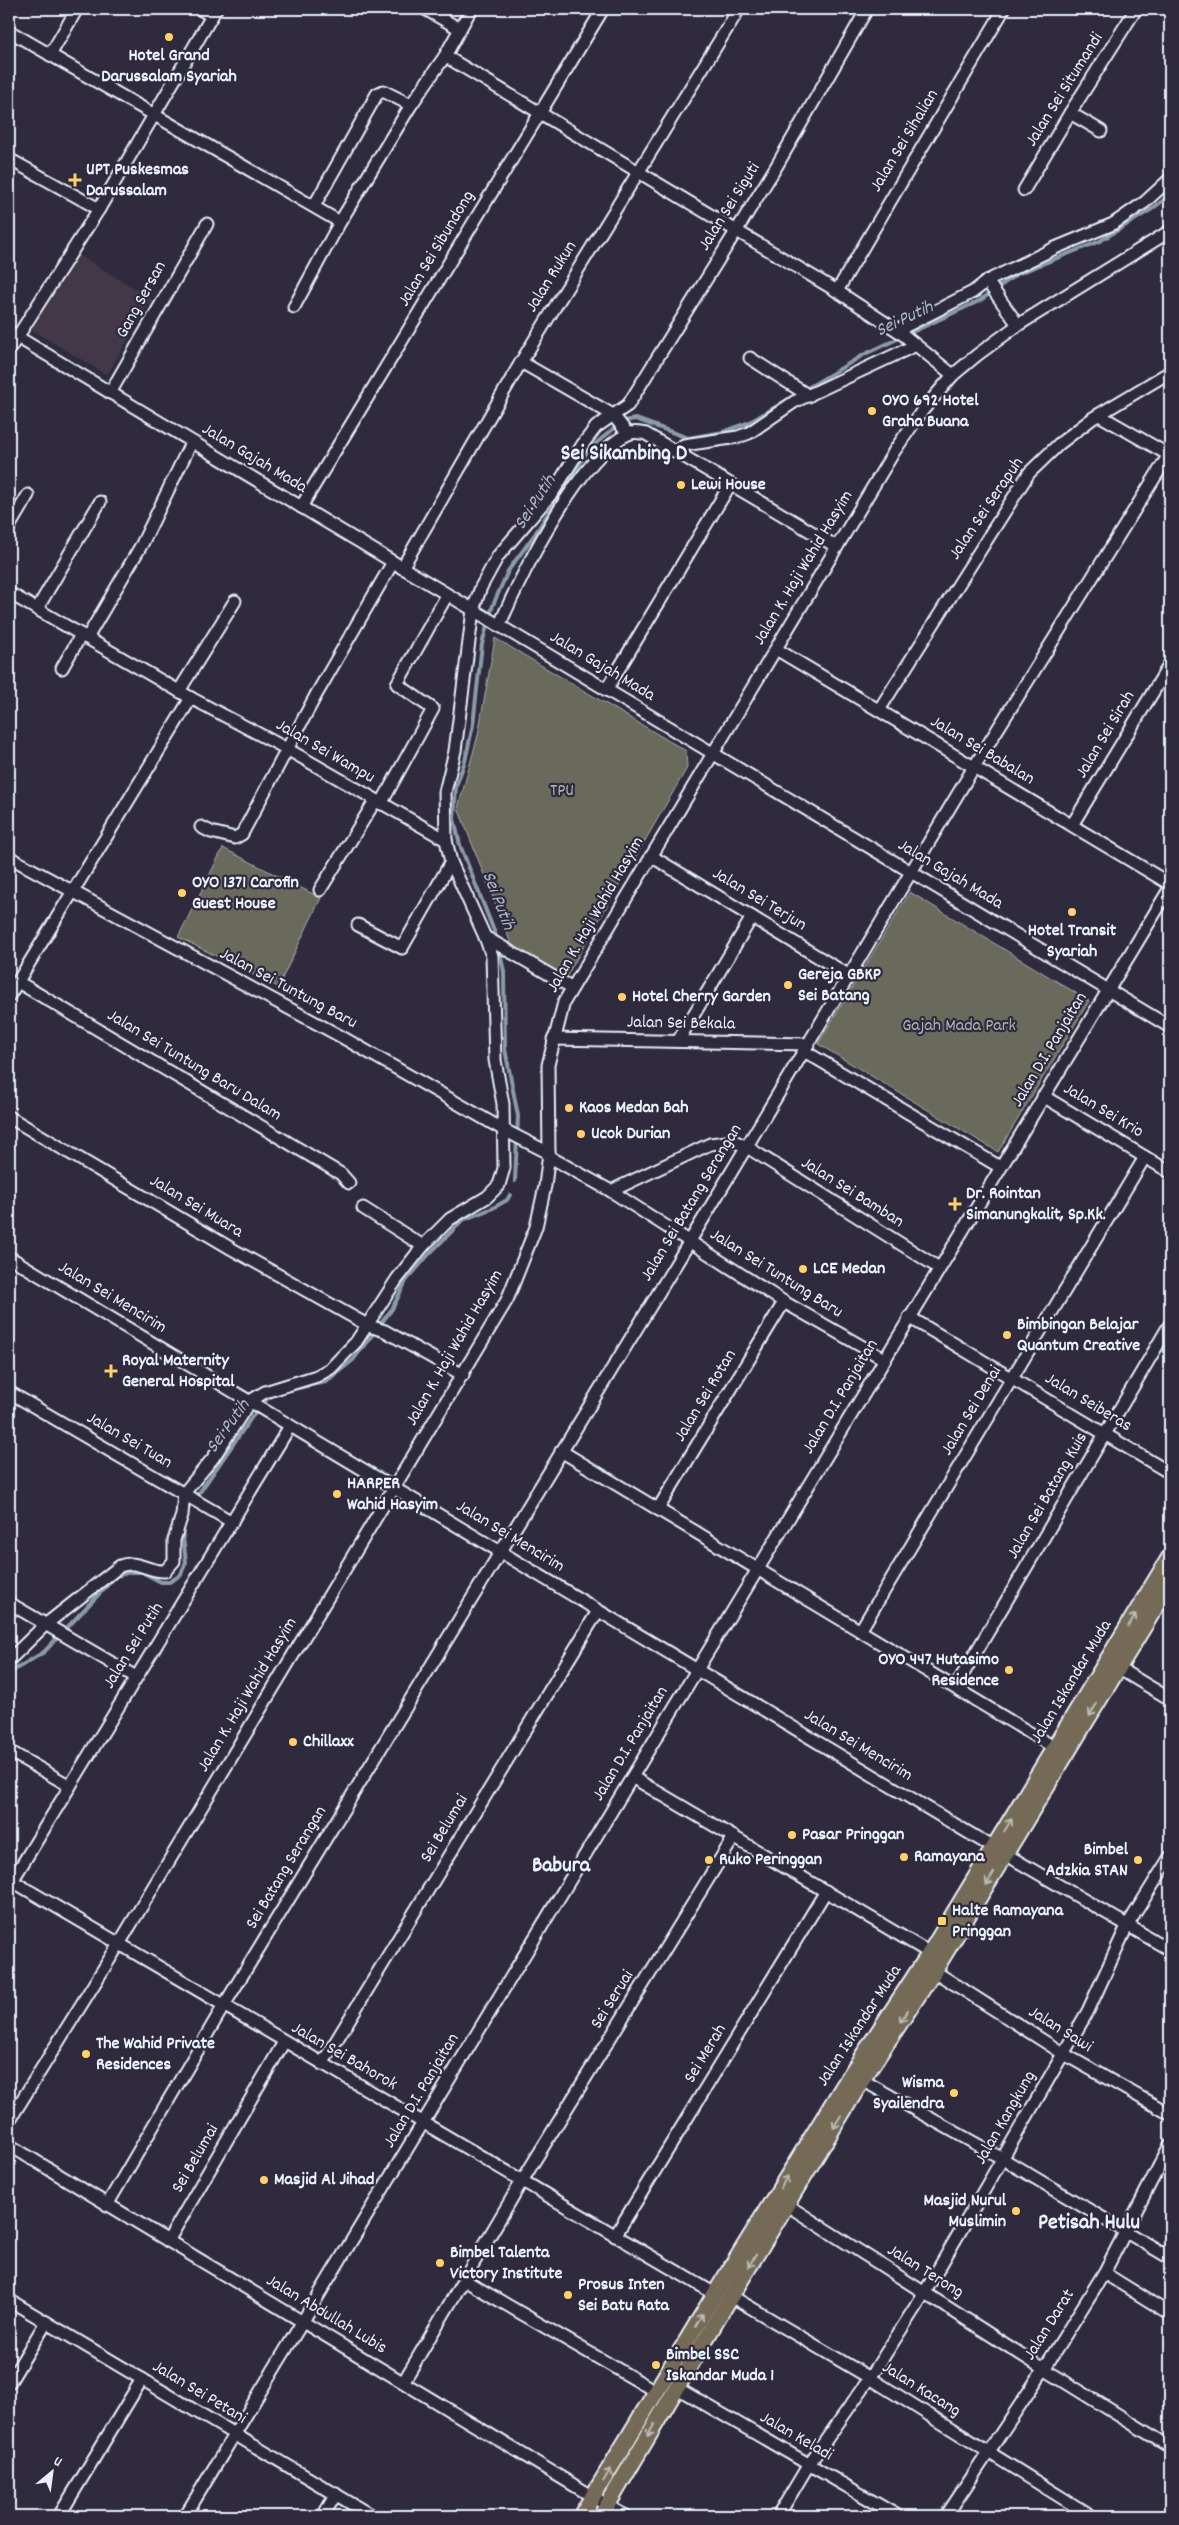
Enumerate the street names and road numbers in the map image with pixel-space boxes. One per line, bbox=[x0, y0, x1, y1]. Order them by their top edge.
street label: Jalan Sei Situmandi bbox=[1020, 28, 1110, 152]
street label: Jalan Sei Sihalian bbox=[864, 85, 946, 197]
street label: Jalan Sei Siguti bbox=[693, 158, 767, 256]
street label: Jalan Sei Sibundong bbox=[393, 186, 482, 312]
street label: Jalan Rukun bbox=[520, 236, 584, 318]
street label: Gang Sersan bbox=[111, 257, 173, 343]
street label: Jalan Gajah Mada bbox=[197, 418, 312, 501]
street label: Jalan Sei Serapuh bbox=[943, 453, 1031, 565]
street label: Jalan K. Haji Wahid Hasyim bbox=[748, 486, 860, 650]
street label: Jalan Gajah Mada bbox=[545, 626, 660, 709]
street label: Jalan Sei Sirah bbox=[1070, 687, 1142, 783]
street label: Jalan Sei Babalan bbox=[925, 710, 1039, 792]
street label: Jalan Sei Wampu bbox=[271, 714, 379, 790]
street label: Jalan K. Haji Wahid Hasyim bbox=[541, 832, 651, 998]
street label: Jalan Gajah Mada bbox=[893, 834, 1008, 917]
street label: Jalan Sei Terjun bbox=[707, 862, 811, 938]
street label: Jalan Sei Tuntung Baru bbox=[215, 942, 361, 1036]
street label: Jalan D.I. Panjaitan bbox=[1006, 988, 1094, 1112]
street label: Jalan Sei Tuntung Baru Dalam bbox=[102, 1004, 286, 1128]
street label: Jalan Sei Bekala bbox=[627, 1011, 736, 1037]
street label: Jalan Sei Krio bbox=[1058, 1077, 1148, 1145]
street label: Jalan Sei Batang Serangan bbox=[635, 1120, 749, 1286]
street label: Jalan Sei Bamban bbox=[796, 1151, 908, 1235]
street label: Jalan Sei Muara bbox=[144, 1169, 248, 1245]
street label: Jalan Sei Tuntung Baru bbox=[705, 1223, 847, 1325]
street label: Jalan Sei Mencirim bbox=[53, 1256, 171, 1340]
street label: Jalan K. Haji Wahid Hasyim bbox=[400, 1265, 510, 1431]
street label: Jalan D.I. Panjaitan bbox=[797, 1335, 885, 1459]
street label: Jalan Sei Rotan bbox=[669, 1345, 743, 1447]
street label: Jalan Sei Denai bbox=[935, 1361, 1009, 1461]
street label: Jalan Seiberas bbox=[1040, 1367, 1136, 1439]
street label: Jalan Sei Tuan bbox=[82, 1406, 176, 1476]
street label: Jalan Sei Batang Kuis bbox=[1001, 1428, 1095, 1564]
street label: Jalan Sei Mencirim bbox=[451, 1495, 569, 1579]
street label: Jalan Sei Putih bbox=[98, 1598, 170, 1694]
street label: Jalan K. Haji Wahid Hasyim bbox=[192, 1613, 304, 1777]
street label: Jalan Iskandar Muda bbox=[1025, 1615, 1119, 1749]
street label: Jalan D.I. Panjaitan bbox=[587, 1682, 675, 1806]
street label: Jalan Sei Mencirim bbox=[799, 1704, 917, 1788]
street label: Sei Belumai bbox=[415, 1790, 475, 1868]
street label: Sei Batang Serangan bbox=[240, 1802, 334, 1934]
street label: Jalan Iskandar Muda bbox=[811, 1960, 909, 2092]
street label: Sei Seruai bbox=[585, 1966, 641, 2034]
street label: Jalan Sawi bbox=[1023, 2000, 1097, 2060]
street label: Jalan Sei Bahorok bbox=[286, 2016, 402, 2098]
street label: Sei Merah bbox=[679, 2020, 733, 2088]
street label: Jalan D.I. Panjaitan bbox=[378, 2029, 466, 2153]
street label: Jalan Kangkung bbox=[969, 2066, 1043, 2169]
street label: Sei Belumai bbox=[166, 2120, 226, 2198]
street label: Jalan Terong bbox=[882, 2239, 968, 2305]
street label: Jalan Abdullah Lubis bbox=[261, 2269, 391, 2361]
street label: Jalan Darat bbox=[1018, 2284, 1082, 2365]
street label: Jalan Sei Petani bbox=[147, 2355, 251, 2431]
street label: Jalan Kacang bbox=[877, 2356, 965, 2424]
street label: Jalan Keladi bbox=[755, 2406, 837, 2468]

